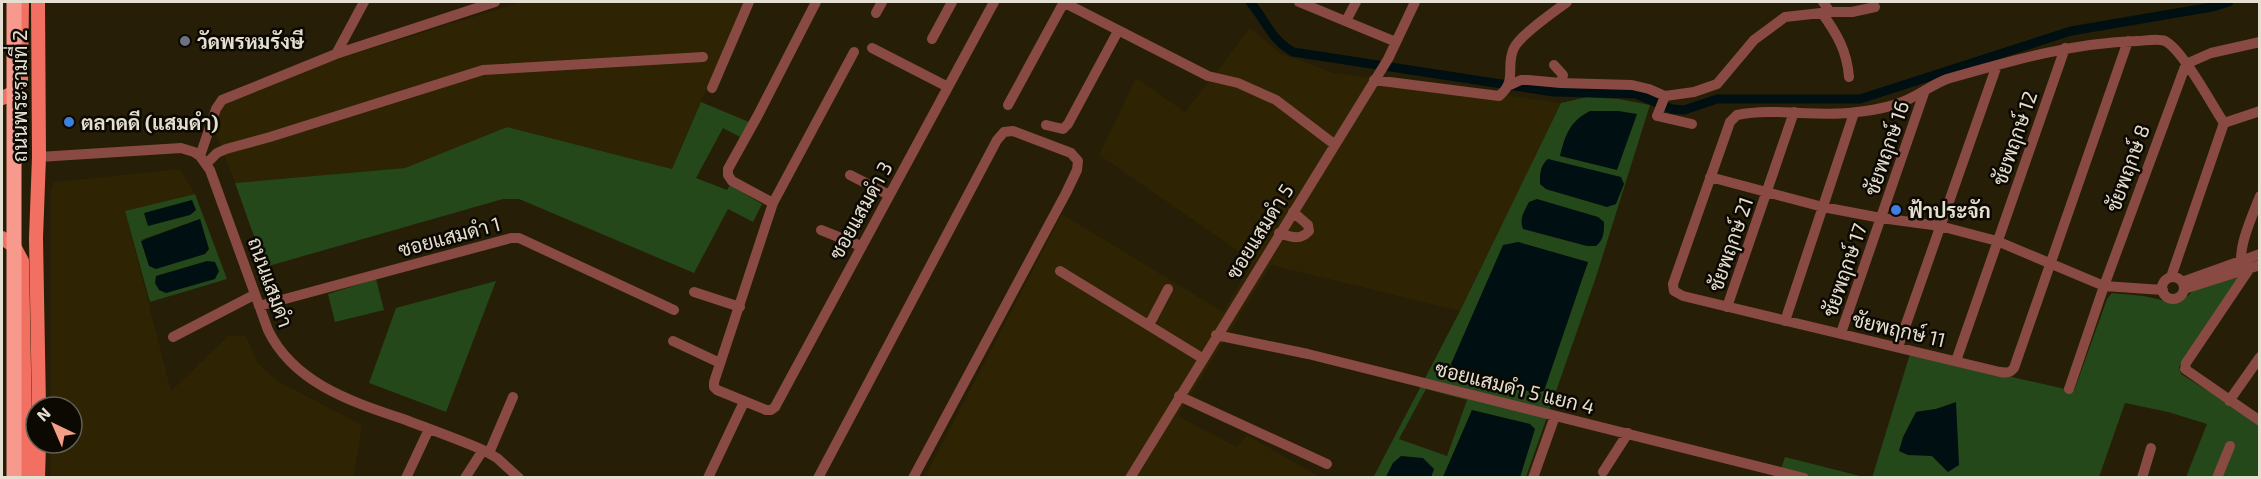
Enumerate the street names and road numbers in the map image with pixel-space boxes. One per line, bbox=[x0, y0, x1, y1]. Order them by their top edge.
street label: ถนนพระรามที่ 2 bbox=[3, 30, 31, 162]
street label: ชัยพฤกษ์ 12 bbox=[1986, 87, 2042, 189]
street label: ชัยพฤกษ์ 16 bbox=[1858, 97, 1914, 199]
street label: ชัยพฤกษ์ 8 bbox=[2099, 121, 2155, 215]
street label: ซอยแสมดำ 3 bbox=[823, 157, 897, 263]
street label: ซอยแสมดำ 5 bbox=[1220, 179, 1298, 283]
street label: ชัยพฤกษ์ 21 bbox=[1702, 193, 1758, 295]
street label: ซอยแสมดำ 1 bbox=[395, 211, 503, 261]
street label: ชัยพฤกษ์ 17 bbox=[1816, 220, 1872, 320]
street label: ถนนแสมดำ bbox=[244, 234, 298, 330]
street label: ชัยพฤกษ์ 11 bbox=[1850, 306, 1948, 352]
street label: ซอยแสมดำ 5 แยก 4 bbox=[1433, 356, 1597, 418]

